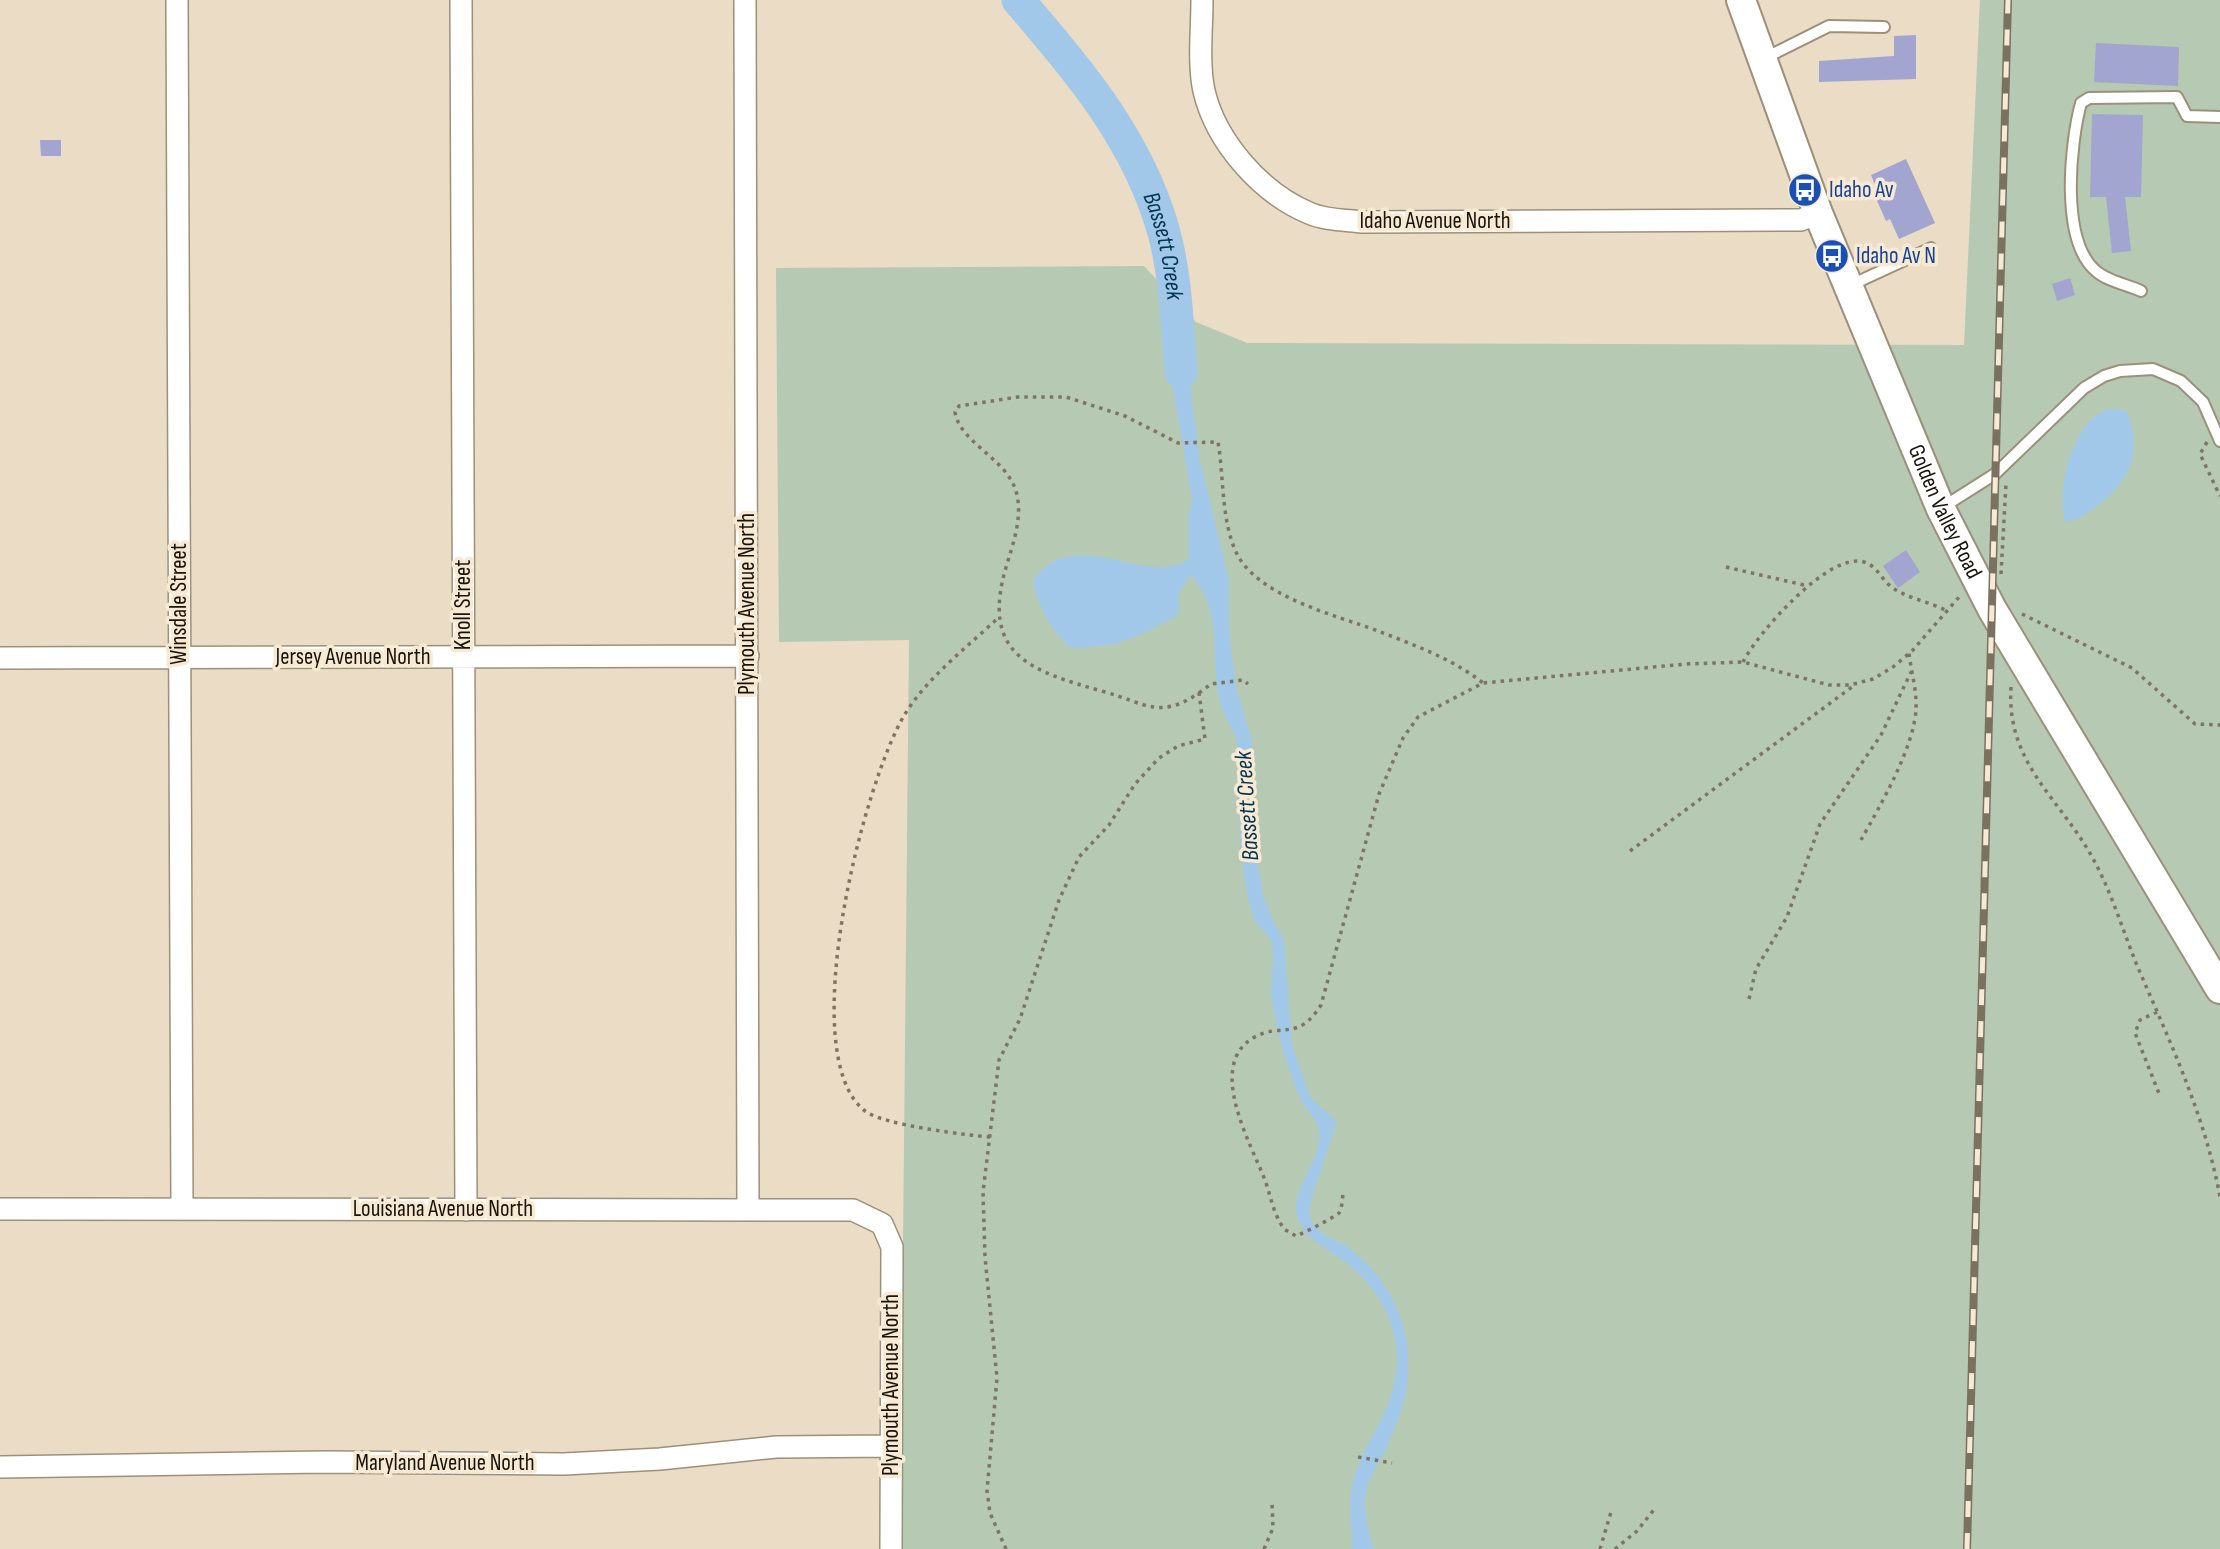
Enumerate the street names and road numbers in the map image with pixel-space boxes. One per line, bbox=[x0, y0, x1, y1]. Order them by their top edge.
street label: Idaho Avenue North bbox=[1359, 207, 1511, 235]
street label: Golden Valley Road bbox=[1902, 440, 1988, 583]
street label: Plymouth Avenue North bbox=[733, 513, 761, 695]
street label: Winsdale Street bbox=[165, 543, 193, 665]
street label: Knoll Street bbox=[449, 560, 477, 650]
street label: Jersey Avenue North bbox=[275, 643, 431, 671]
street label: Louisiana Avenue North bbox=[353, 1195, 533, 1223]
street label: Plymouth Avenue North bbox=[877, 1294, 905, 1476]
street label: Maryland Avenue North bbox=[355, 1449, 535, 1477]

